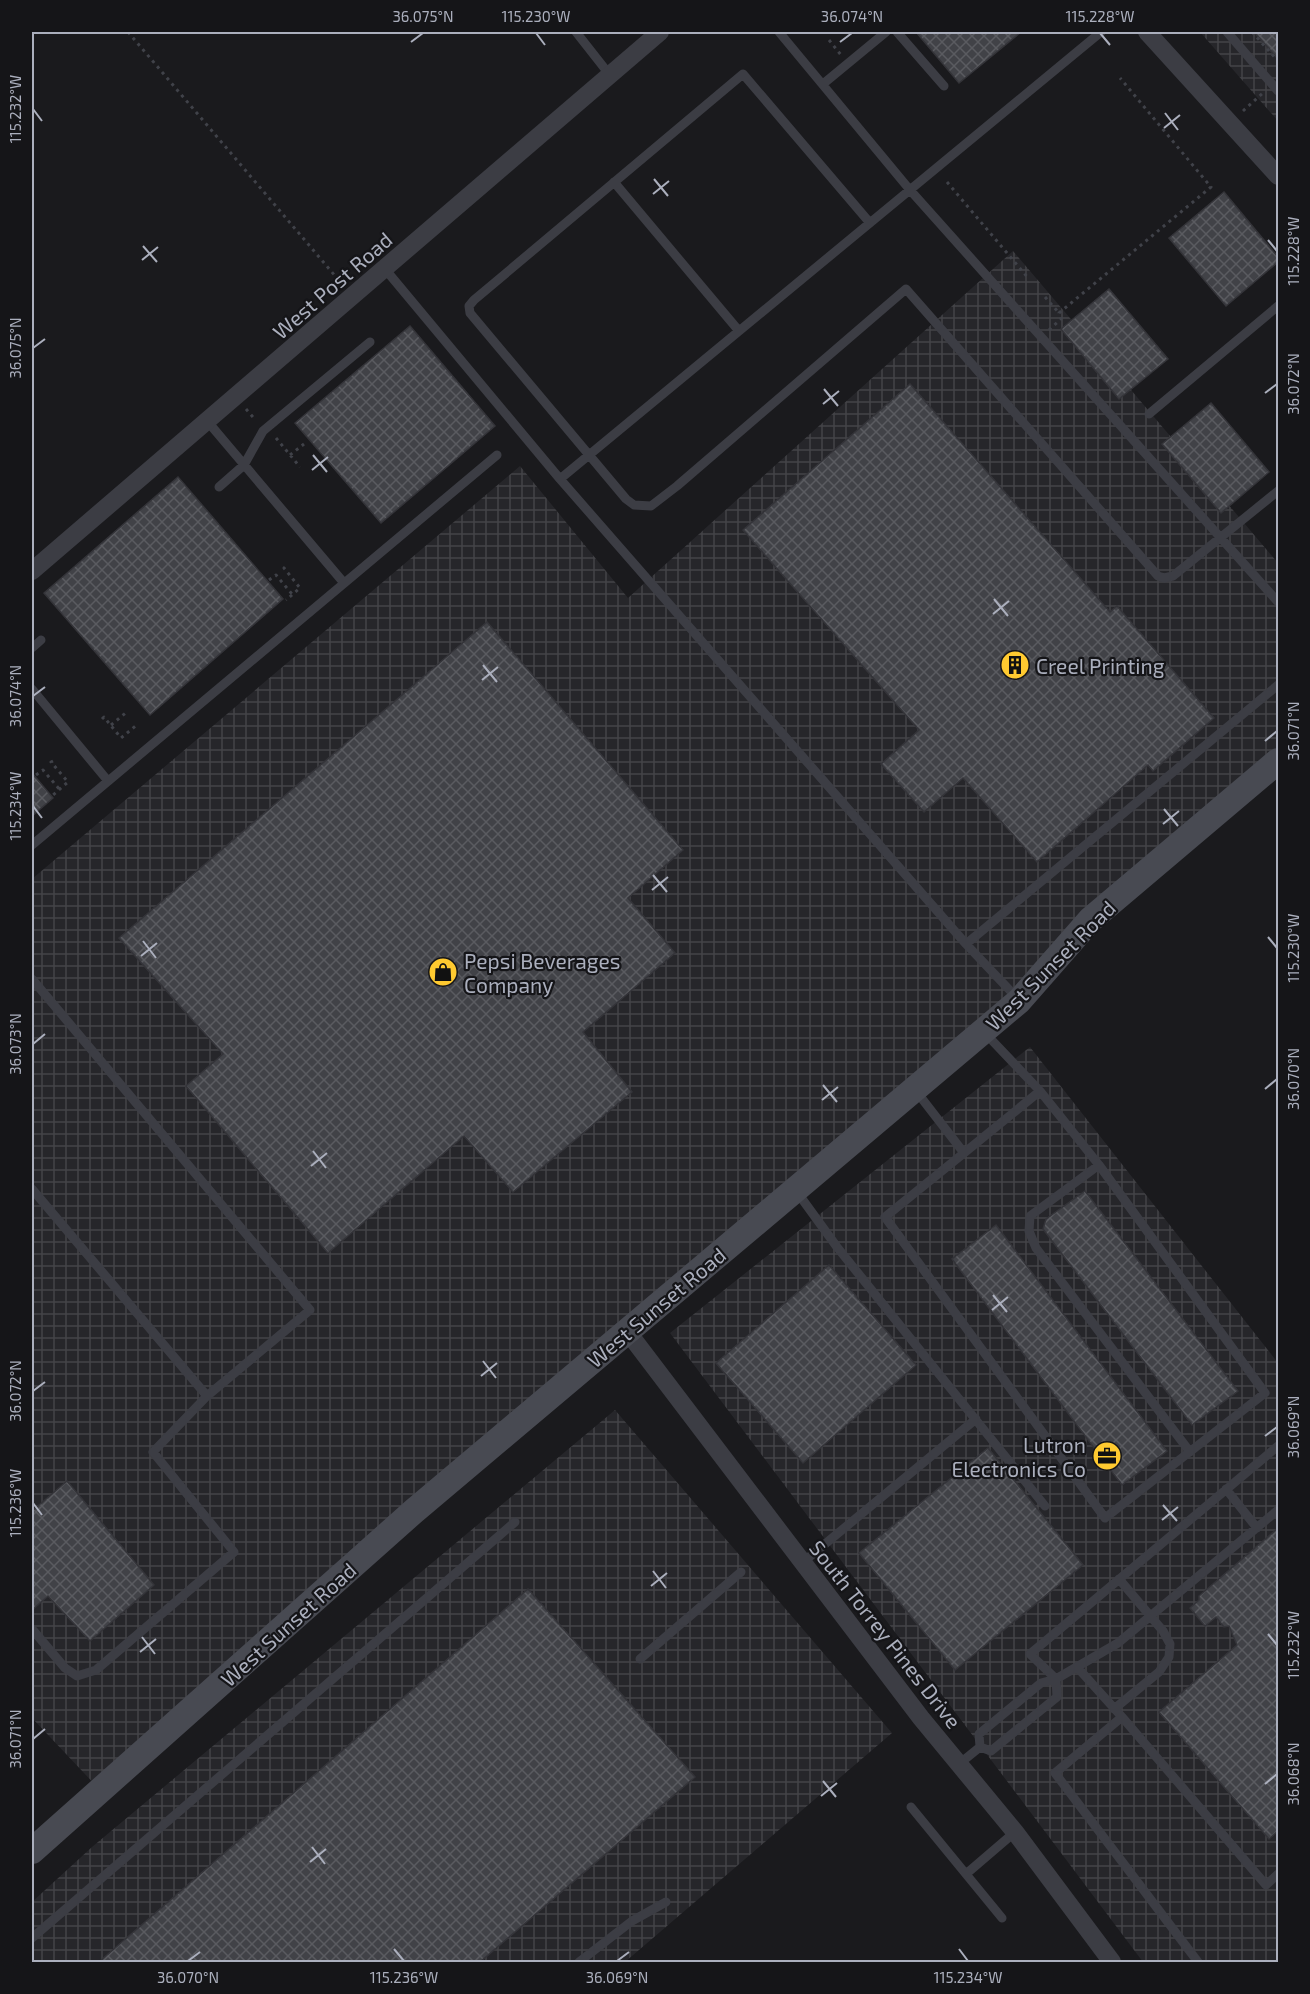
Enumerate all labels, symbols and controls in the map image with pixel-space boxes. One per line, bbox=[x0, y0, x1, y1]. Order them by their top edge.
text: 36.075°N bbox=[392, 7, 454, 25]
text: 115.230°W bbox=[502, 7, 570, 25]
text: 36.074°N bbox=[821, 7, 883, 25]
text: 115.228°W bbox=[1065, 7, 1135, 25]
text: 115.232°W bbox=[6, 75, 24, 143]
text: 115.228°W bbox=[1284, 216, 1302, 286]
street label: West Post Road bbox=[267, 226, 397, 344]
text: 36.075°N bbox=[6, 317, 24, 379]
text: 36.072°N bbox=[1284, 353, 1302, 415]
building icon: Creel Printing bbox=[999, 649, 1031, 681]
place label: Creel Printing bbox=[1036, 653, 1165, 678]
text: 36.074°N bbox=[6, 665, 24, 727]
text: 36.071°N bbox=[1284, 701, 1302, 761]
text: 115.234°W bbox=[6, 771, 24, 841]
street label: West Sunset Road bbox=[980, 895, 1120, 1035]
text: 115.230°W bbox=[1284, 914, 1302, 982]
place label: Pepsi Beverages Company bbox=[464, 948, 620, 997]
shop icon: Pepsi Beverages Company bbox=[427, 956, 459, 988]
text: 36.073°N bbox=[6, 1013, 24, 1075]
text: 36.070°N bbox=[1284, 1048, 1302, 1110]
street label: West Sunset Road bbox=[582, 1242, 730, 1372]
text: 36.072°N bbox=[6, 1360, 24, 1422]
text: 36.069°N bbox=[1284, 1396, 1302, 1458]
place label: Lutron Electronics Co bbox=[951, 1432, 1086, 1481]
office icon: Lutron Electronics Co bbox=[1091, 1440, 1123, 1472]
text: 115.236°W bbox=[6, 1469, 24, 1537]
street label: South Torrey Pines Drive bbox=[805, 1535, 967, 1733]
street label: West Sunset Road bbox=[215, 1557, 361, 1691]
text: 115.232°W bbox=[1284, 1611, 1302, 1679]
text: 36.071°N bbox=[6, 1709, 24, 1769]
text: 36.068°N bbox=[1284, 1742, 1302, 1806]
text: 36.070°N bbox=[157, 1968, 219, 1986]
text: 115.236°W bbox=[370, 1968, 438, 1986]
text: 36.069°N bbox=[586, 1968, 648, 1986]
text: 115.234°W bbox=[933, 1968, 1003, 1986]

